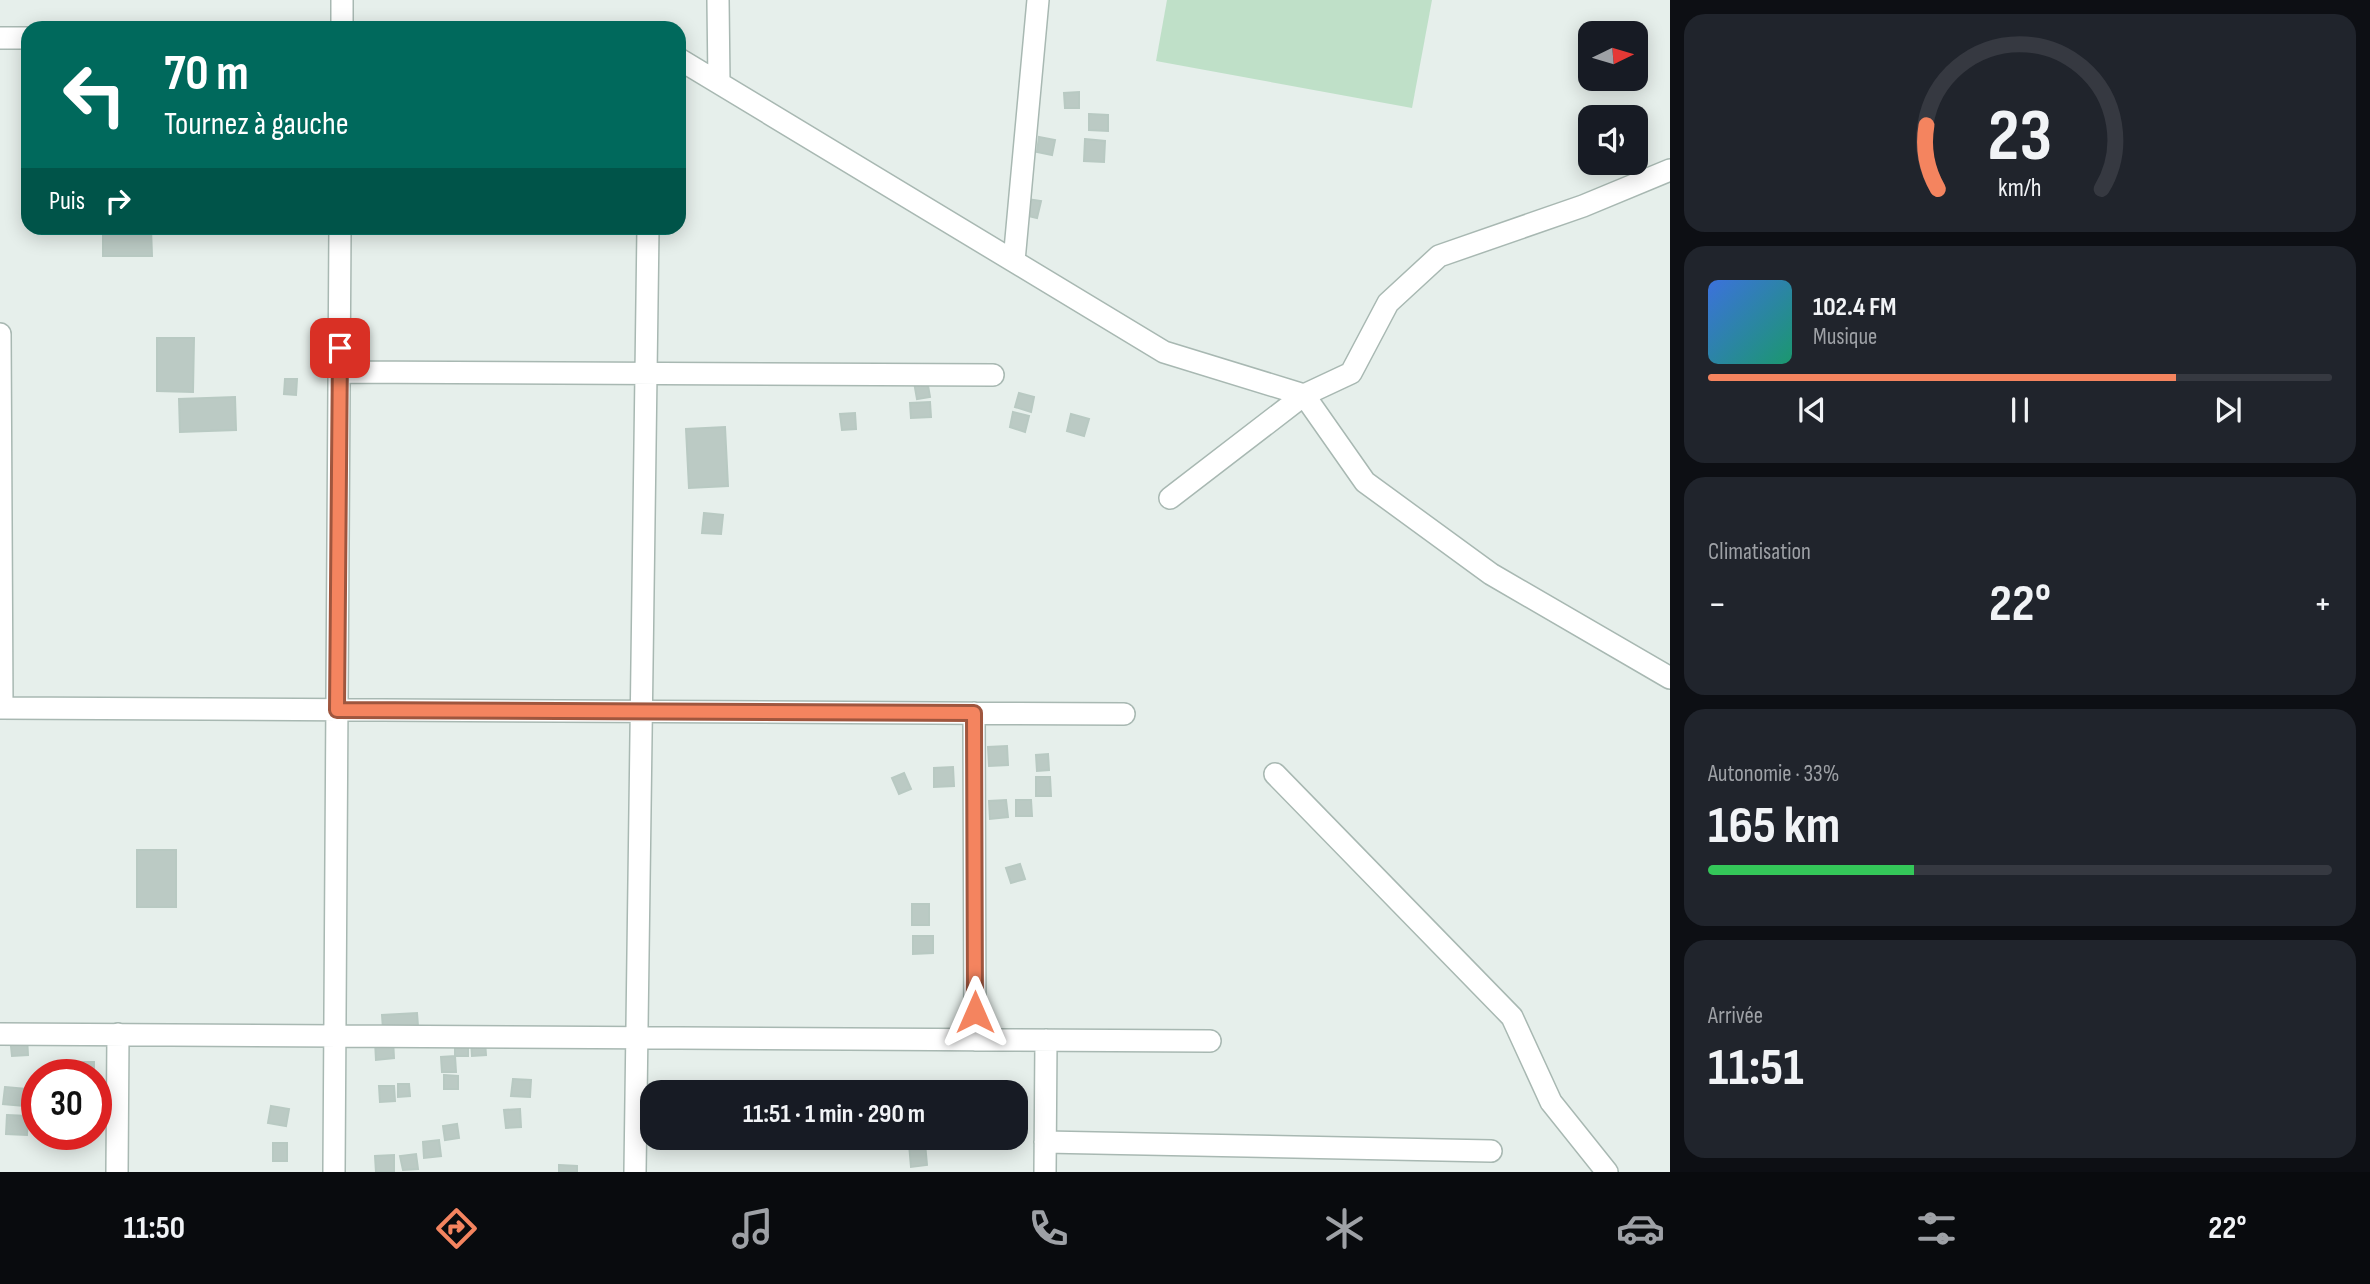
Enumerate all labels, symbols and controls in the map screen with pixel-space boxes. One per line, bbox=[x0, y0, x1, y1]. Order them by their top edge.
north arrow bbox=[1578, 21, 1648, 91]
map controls bbox=[1578, 21, 1648, 175]
text: 70 m bbox=[164, 45, 249, 104]
icon: left bbox=[49, 49, 140, 140]
text: 23 bbox=[1988, 93, 2052, 181]
text: Tournez à gauche bbox=[164, 105, 349, 144]
button: sound bbox=[1578, 105, 1648, 175]
text: km/h bbox=[1998, 173, 2042, 204]
icon: right bbox=[99, 182, 137, 220]
text: Puis bbox=[49, 186, 85, 217]
text: 102.4 FM bbox=[1813, 292, 1896, 323]
pin bbox=[310, 318, 370, 378]
text: Musique bbox=[1813, 323, 1877, 351]
icon: arrive bbox=[321, 329, 359, 367]
icon: previous bbox=[1793, 391, 1831, 429]
icon: pause bbox=[2001, 391, 2039, 429]
icon: next bbox=[2209, 391, 2247, 429]
text: Climatisation bbox=[1708, 538, 1811, 566]
text: 22° bbox=[1989, 573, 2051, 636]
text: − bbox=[1708, 582, 1727, 627]
text: + bbox=[2313, 582, 2332, 627]
text: Autonomie · 33% bbox=[1708, 760, 1839, 788]
text: 165 km bbox=[1708, 795, 1840, 858]
position arrow bbox=[938, 975, 1012, 1049]
text: Arrivée bbox=[1708, 1002, 1763, 1030]
text: 11:51 bbox=[1708, 1037, 1804, 1100]
speed limit sign: 30 bbox=[21, 1059, 112, 1150]
text: 11:51 · 1 min · 290 m bbox=[743, 1099, 925, 1130]
icon: directions bbox=[432, 1204, 481, 1253]
icon: music bbox=[728, 1204, 777, 1253]
icon: phone bbox=[1024, 1204, 1073, 1253]
icon: climate bbox=[1320, 1204, 1369, 1253]
icon: car bbox=[1616, 1204, 1665, 1253]
icon: filters bbox=[1912, 1204, 1961, 1253]
text: 11:50 bbox=[124, 1209, 185, 1248]
text: 22° bbox=[2208, 1209, 2246, 1248]

